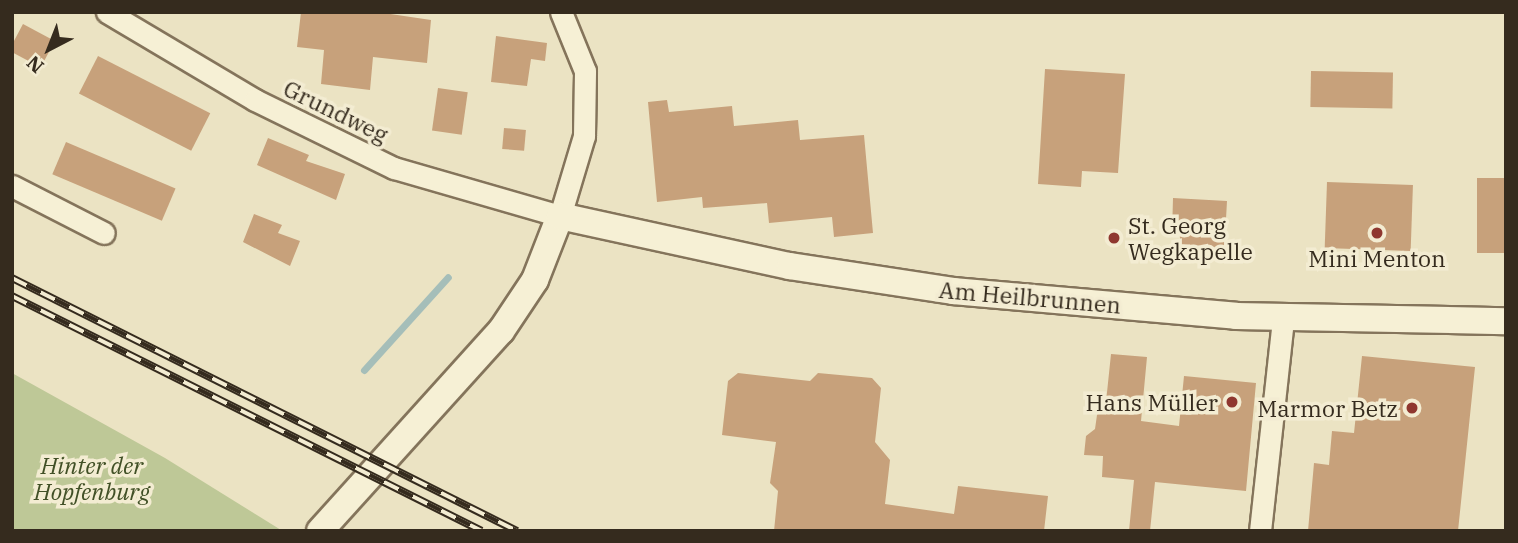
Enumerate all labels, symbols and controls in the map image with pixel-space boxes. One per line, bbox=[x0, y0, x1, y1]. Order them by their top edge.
north arrow bbox=[14, 14, 84, 84]
text: N bbox=[21, 51, 49, 79]
street label: Grundweg bbox=[279, 74, 393, 148]
place label: St. Georg Wegkapelle bbox=[1128, 211, 1253, 265]
marker: Mini Menton bbox=[1369, 225, 1385, 241]
marker: St. Georg Wegkapelle bbox=[1106, 230, 1122, 246]
place label: Mini Menton bbox=[1308, 244, 1446, 272]
street label: Am Heilbrunnen bbox=[938, 275, 1122, 319]
place label: Hans Müller bbox=[1085, 388, 1218, 416]
marker: Hans Müller bbox=[1224, 394, 1240, 410]
place label: Marmor Betz bbox=[1257, 394, 1398, 422]
marker: Marmor Betz bbox=[1404, 400, 1420, 416]
park label: Hinter der Hopfenburg bbox=[34, 451, 150, 505]

